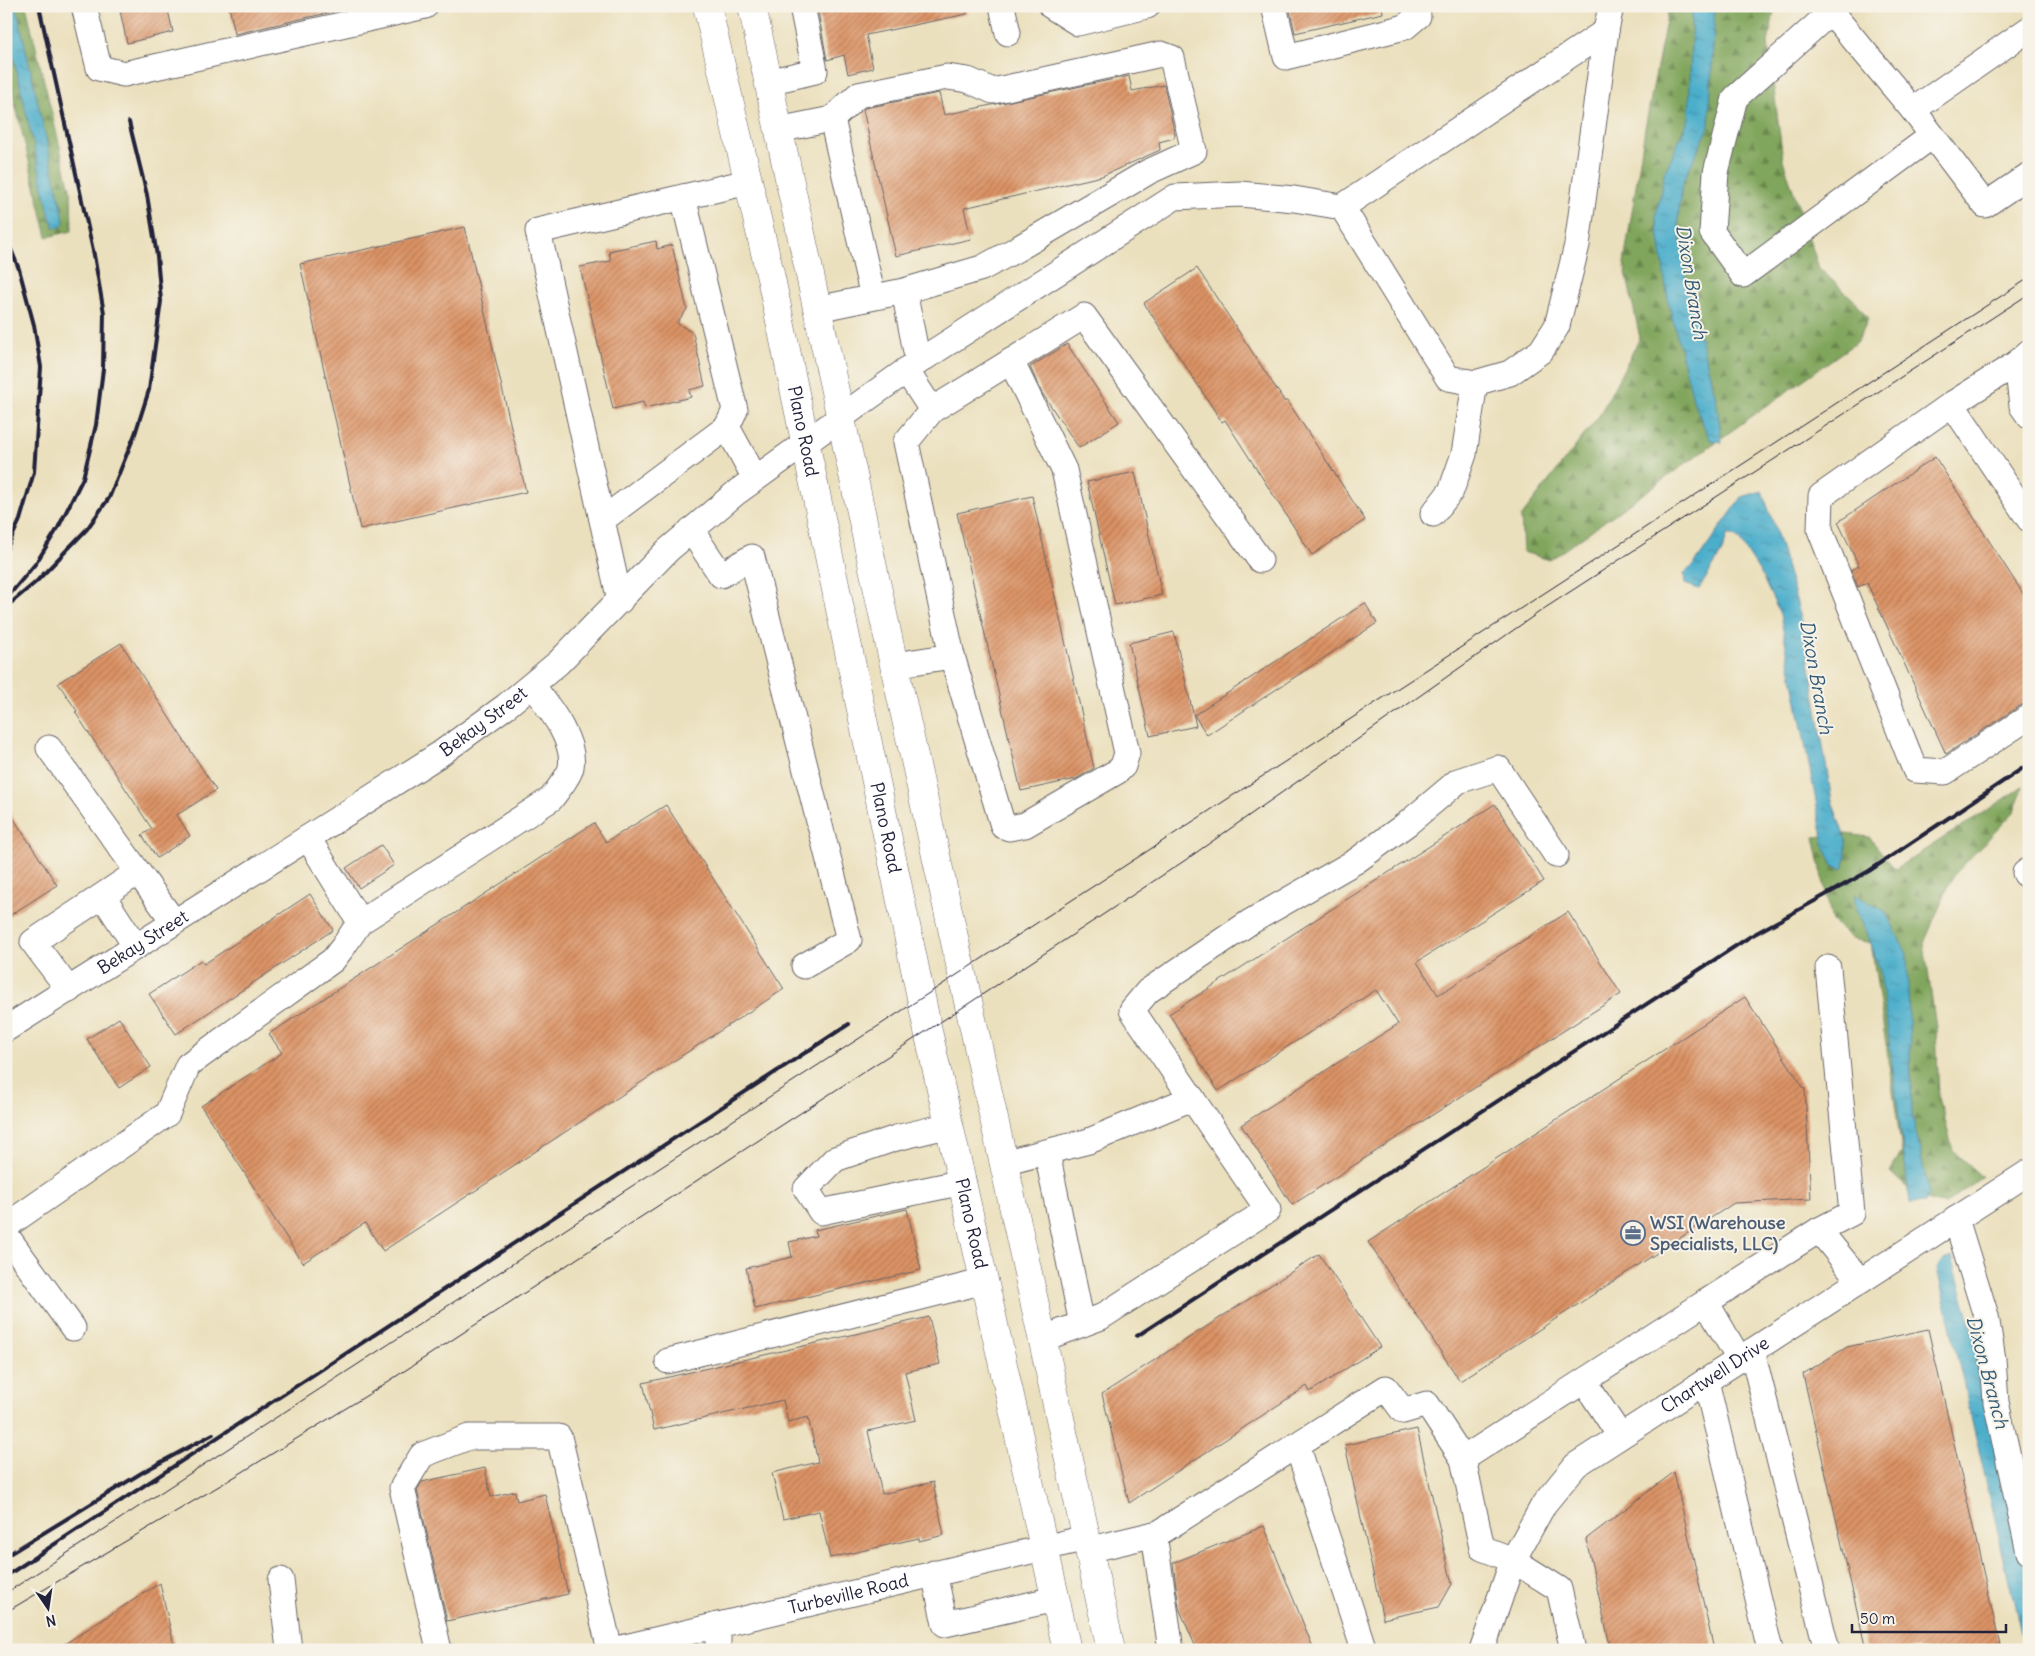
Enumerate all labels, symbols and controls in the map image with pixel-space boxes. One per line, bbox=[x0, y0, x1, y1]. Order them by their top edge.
water label: Dixon Branch bbox=[1671, 223, 1713, 342]
street label: Plano Road bbox=[783, 384, 824, 479]
water label: Dixon Branch bbox=[1795, 618, 1839, 737]
street label: Bekay Street bbox=[435, 681, 532, 761]
street label: Plano Road bbox=[865, 780, 907, 876]
street label: Bekay Street bbox=[93, 904, 192, 979]
street label: Plano Road bbox=[950, 1176, 993, 1271]
place label: WSI (Warehouse Specialists, LLC) bbox=[1650, 1211, 1786, 1255]
office icon: WSI (Warehouse Specialists, LLC) bbox=[1620, 1220, 1646, 1246]
water label: Dixon Branch bbox=[1961, 1313, 2015, 1432]
street label: Chartwell Drive bbox=[1656, 1331, 1773, 1418]
street label: Turbeville Road bbox=[786, 1568, 911, 1619]
north arrow bbox=[22, 1584, 72, 1634]
scale bar bbox=[1852, 1601, 2006, 1633]
text: 50 m bbox=[1860, 1609, 1895, 1628]
text: N bbox=[44, 1611, 58, 1631]

